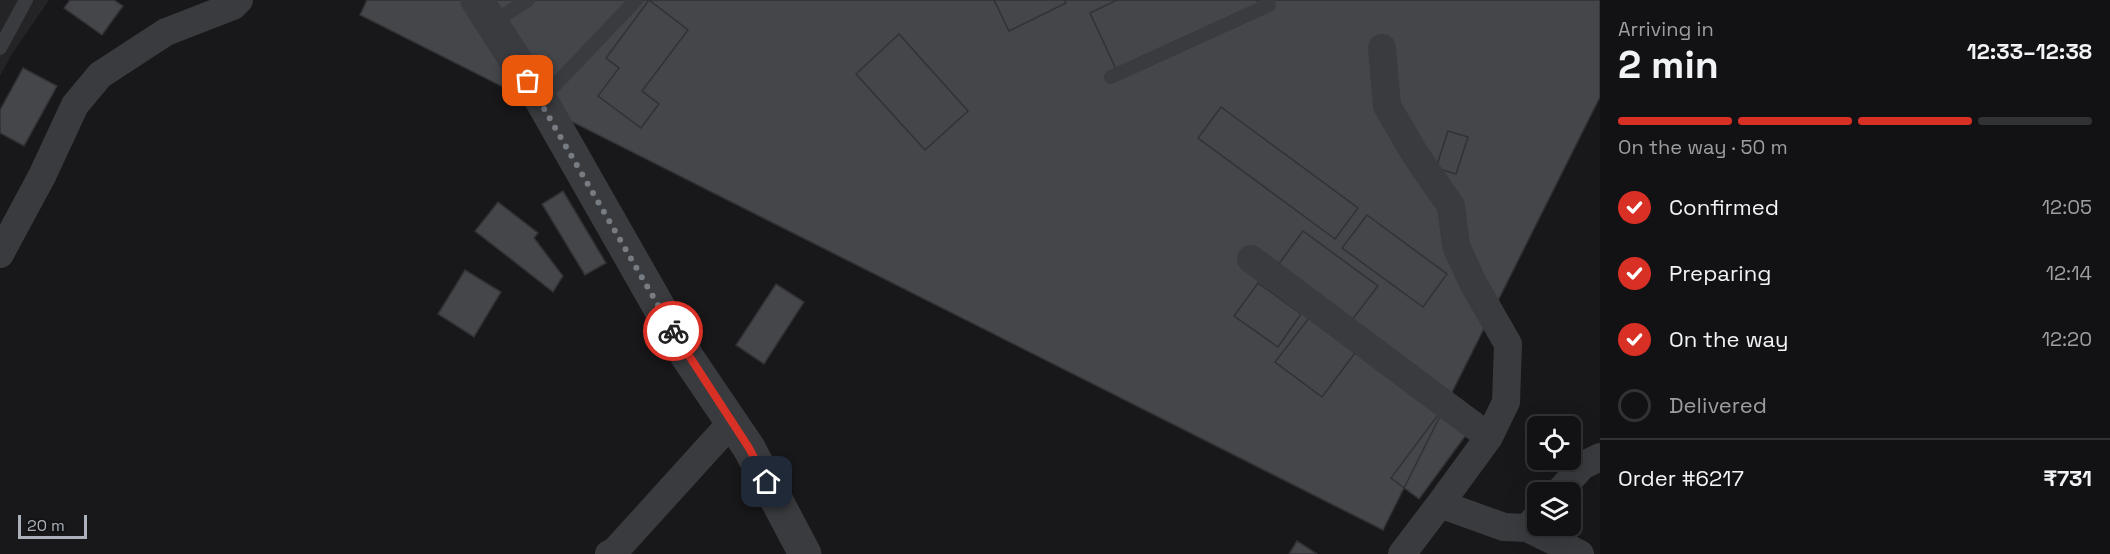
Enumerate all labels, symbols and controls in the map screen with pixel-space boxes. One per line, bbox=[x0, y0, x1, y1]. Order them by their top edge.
text: Arriving in bbox=[1618, 16, 1714, 42]
text: 12:33–12:38 bbox=[1967, 37, 2092, 65]
text: 2 min bbox=[1618, 40, 1719, 89]
pin bbox=[502, 55, 553, 106]
icon: bag bbox=[511, 64, 544, 97]
text: On the way · 50 m bbox=[1618, 134, 1788, 160]
icon: check bbox=[1618, 191, 1651, 224]
text: Confirmed bbox=[1669, 193, 1779, 221]
text: 12:05 bbox=[2042, 194, 2092, 220]
icon: check bbox=[1618, 257, 1651, 290]
text: Preparing bbox=[1669, 259, 1771, 287]
text: 12:14 bbox=[2046, 260, 2092, 286]
courier bbox=[643, 301, 703, 361]
icon: bike bbox=[657, 315, 690, 348]
icon: check bbox=[1618, 323, 1651, 356]
text: On the way bbox=[1669, 325, 1788, 353]
text: 12:20 bbox=[2042, 326, 2092, 352]
text: Delivered bbox=[1669, 391, 1767, 419]
map controls bbox=[1527, 416, 1581, 536]
button: locate bbox=[1527, 416, 1581, 470]
pin bbox=[741, 456, 792, 507]
text: Order #6217 bbox=[1618, 464, 1744, 492]
text: ₹731 bbox=[2043, 464, 2092, 492]
icon: home bbox=[750, 465, 783, 498]
button: layers bbox=[1527, 482, 1581, 536]
scale bar bbox=[18, 512, 87, 540]
text: 20 m bbox=[27, 515, 65, 536]

